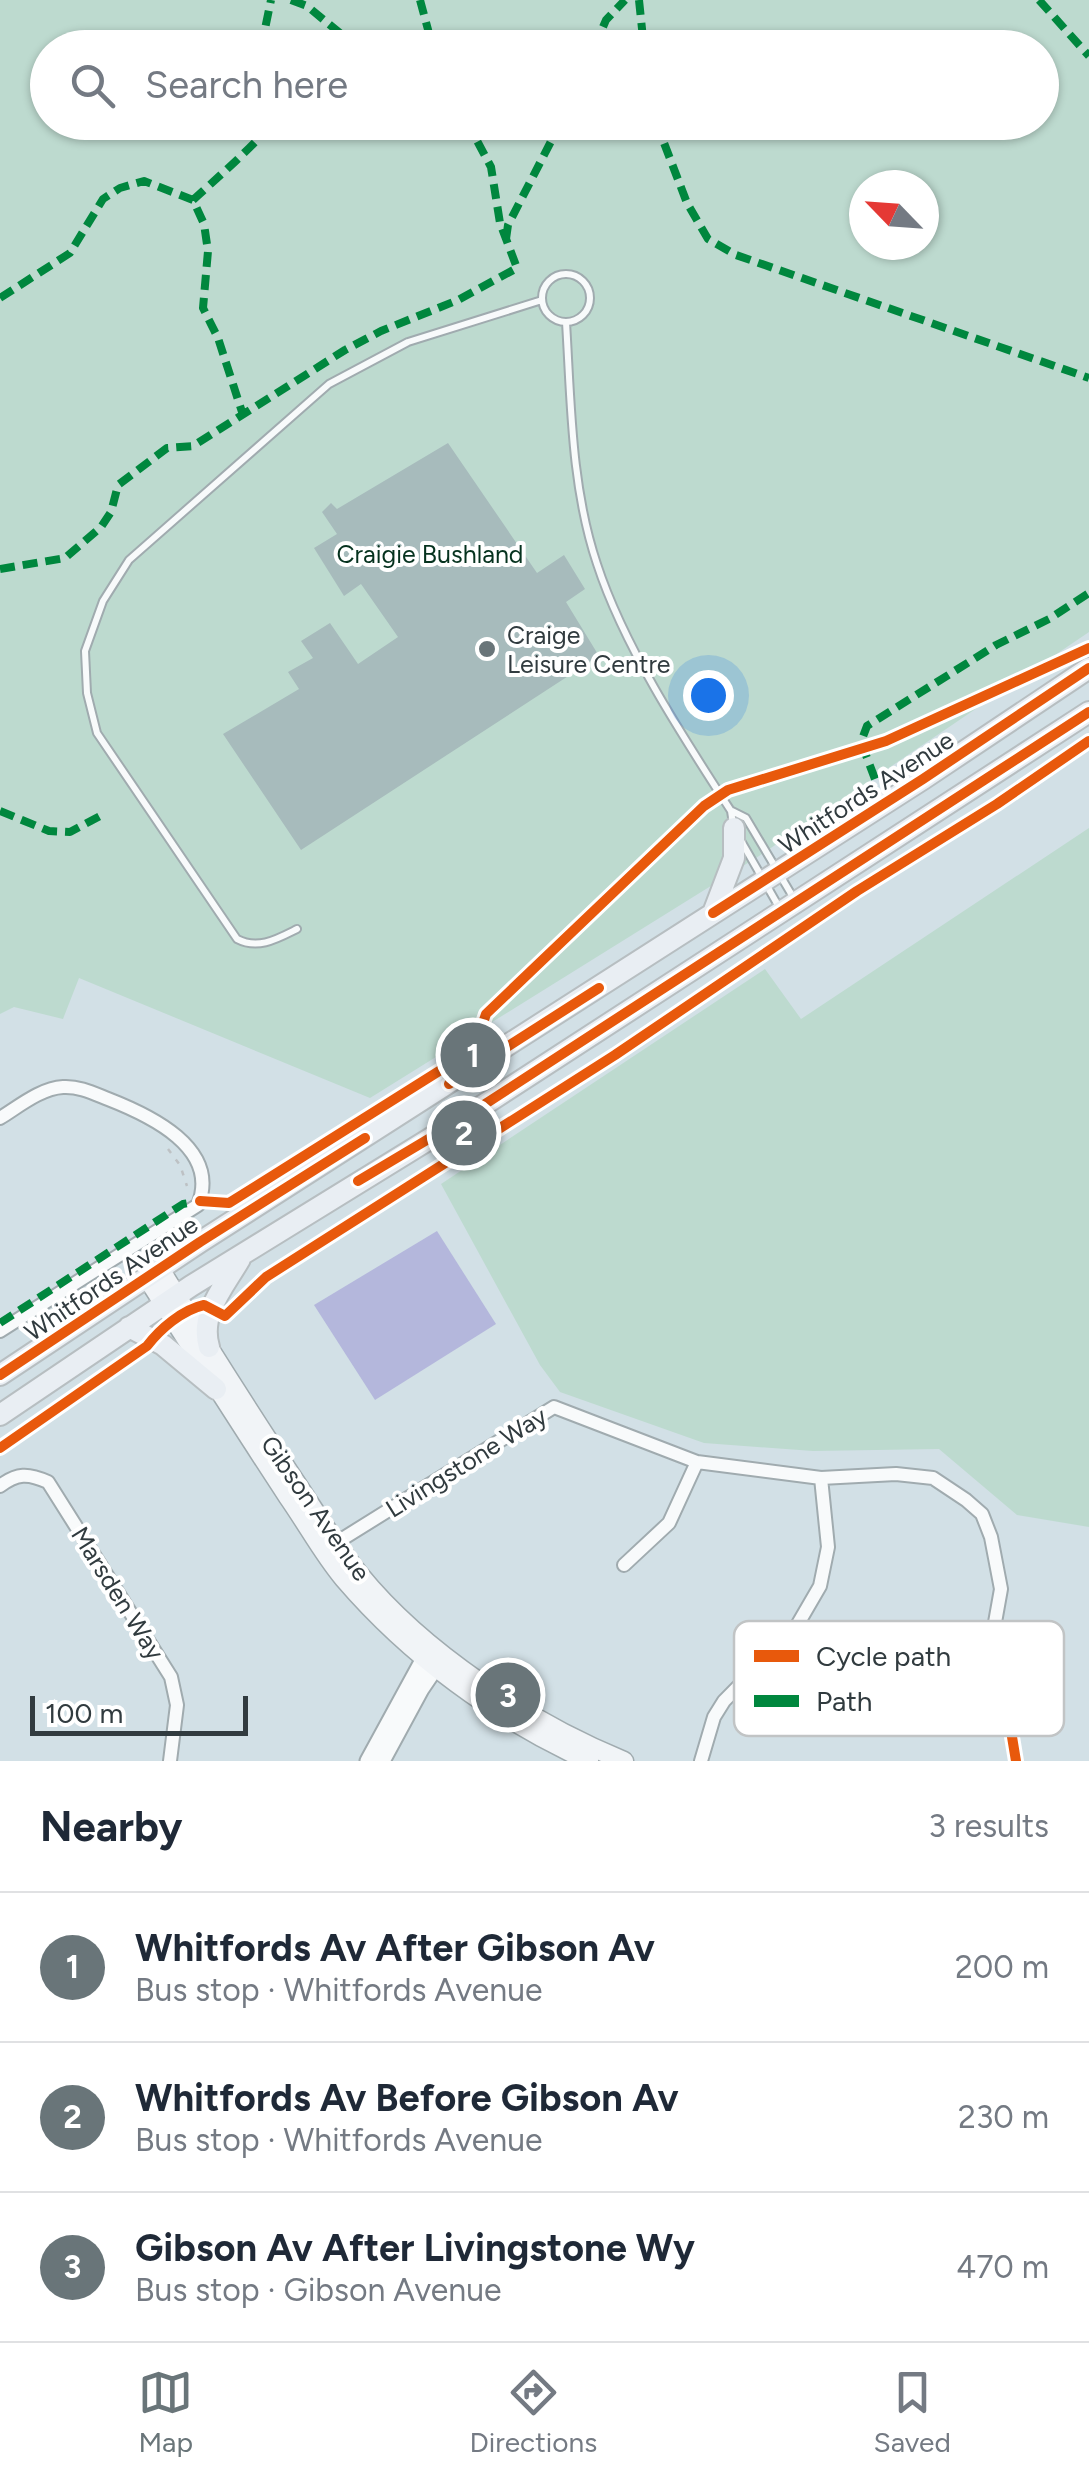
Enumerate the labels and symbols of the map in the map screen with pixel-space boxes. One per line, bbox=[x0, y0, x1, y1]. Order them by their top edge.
north arrow bbox=[849, 170, 939, 260]
park label: Craigie Bushland bbox=[336, 539, 524, 569]
place label: Craige Leisure Centre bbox=[507, 620, 671, 679]
marker: Craige Leisure Centre bbox=[476, 638, 498, 660]
your location bbox=[683, 670, 734, 721]
street label: Whitfords Avenue bbox=[773, 724, 959, 860]
pin: 1 bbox=[440, 1018, 506, 1092]
pin: 2 bbox=[432, 1096, 496, 1170]
street label: Whitfords Avenue bbox=[19, 1209, 203, 1347]
street label: Livingstone Way bbox=[380, 1400, 552, 1524]
street label: Gibson Avenue bbox=[255, 1430, 377, 1586]
street label: Marsden Way bbox=[65, 1521, 171, 1665]
legend bbox=[734, 1621, 1064, 1736]
text: Cycle path bbox=[816, 1639, 951, 1673]
pin: 3 bbox=[476, 1658, 540, 1732]
text: Path bbox=[816, 1684, 872, 1718]
scale bar bbox=[30, 1691, 248, 1736]

